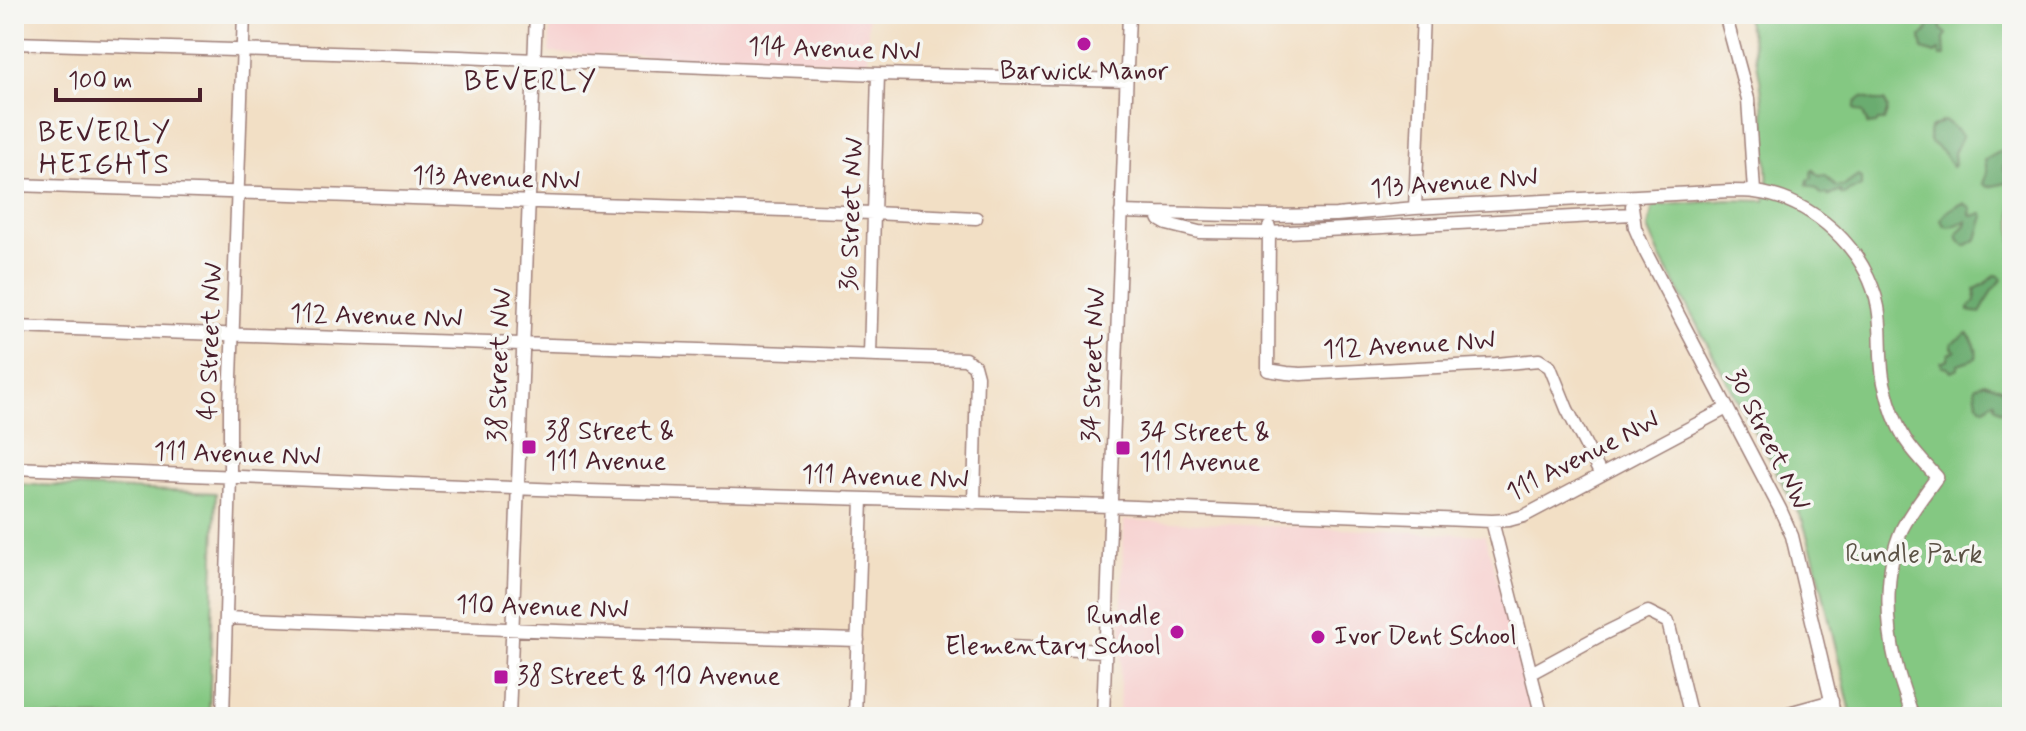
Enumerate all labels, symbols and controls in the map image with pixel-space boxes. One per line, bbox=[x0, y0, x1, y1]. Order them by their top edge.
street label: 114 Avenue NW bbox=[747, 30, 921, 70]
marker: Barwick Manor bbox=[1075, 35, 1093, 53]
scale bar bbox=[56, 52, 200, 102]
place label: Barwick Manor bbox=[1000, 55, 1168, 89]
district label: BEVERLY bbox=[464, 64, 598, 101]
text: 100 m bbox=[68, 66, 132, 97]
district label: BEVERLY HEIGHTS bbox=[38, 115, 172, 184]
street label: 36 Street NW bbox=[832, 136, 872, 292]
street label: 113 Avenue NW bbox=[412, 159, 580, 199]
street label: 113 Avenue NW bbox=[1369, 161, 1539, 207]
street label: 40 Street NW bbox=[191, 261, 231, 421]
street label: 34 Street NW bbox=[1074, 286, 1114, 443]
street label: 38 Street NW bbox=[480, 287, 520, 443]
street label: 112 Avenue NW bbox=[289, 297, 463, 337]
street label: 112 Avenue NW bbox=[1322, 325, 1496, 367]
street label: 30 Street NW bbox=[1718, 363, 1818, 517]
street label: 111 Avenue NW bbox=[1501, 404, 1665, 510]
place label: 38 Street & 111 Avenue bbox=[545, 415, 674, 479]
place label: 34 Street & 111 Avenue bbox=[1139, 416, 1270, 480]
street label: 111 Avenue NW bbox=[153, 435, 321, 475]
marker: 38 Street & 111 Avenue bbox=[520, 438, 538, 456]
marker: 34 Street & 111 Avenue bbox=[1114, 439, 1132, 457]
street label: 111 Avenue NW bbox=[801, 458, 969, 498]
park label: Rundle Park bbox=[1845, 538, 1983, 572]
street label: 110 Avenue NW bbox=[455, 588, 629, 628]
place label: Rundle Elementary School bbox=[945, 600, 1161, 664]
place label: Ivor Dent School bbox=[1334, 620, 1517, 654]
marker: Rundle Elementary School bbox=[1168, 623, 1186, 641]
marker: Ivor Dent School bbox=[1309, 628, 1327, 646]
place label: 38 Street & 110 Avenue bbox=[517, 660, 781, 694]
marker: 38 Street & 110 Avenue bbox=[492, 668, 510, 686]

